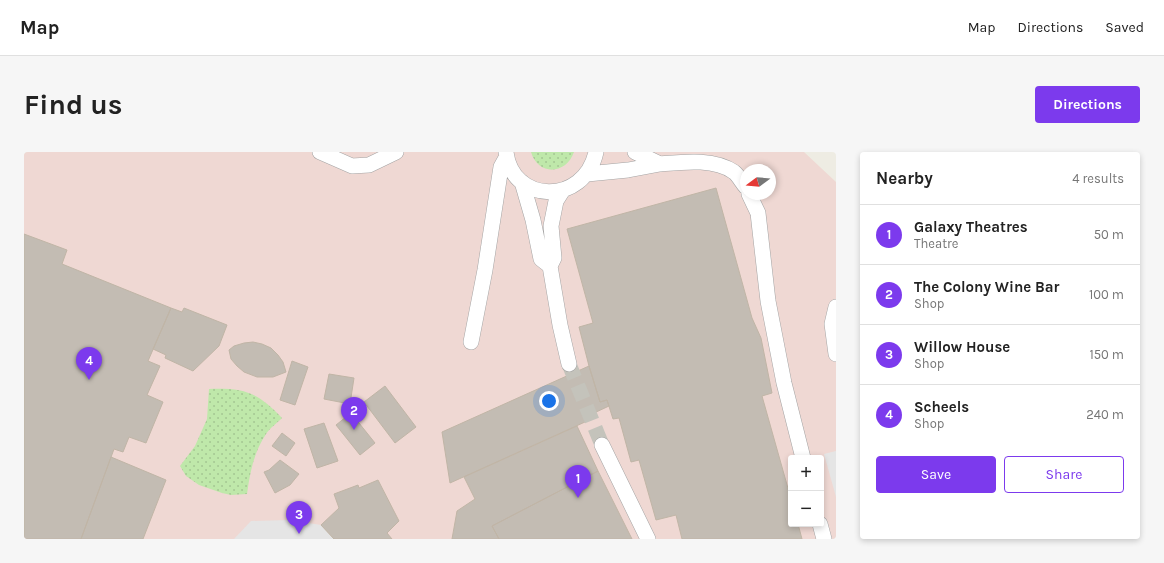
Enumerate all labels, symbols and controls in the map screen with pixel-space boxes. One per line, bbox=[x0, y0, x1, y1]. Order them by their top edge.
text: Map bbox=[20, 17, 59, 39]
text: Map bbox=[968, 19, 996, 36]
text: Directions bbox=[1018, 19, 1083, 36]
text: Saved bbox=[1105, 19, 1144, 36]
button: Directions bbox=[1035, 86, 1140, 123]
text: Find us bbox=[24, 88, 123, 121]
north arrow bbox=[740, 164, 776, 200]
text: Nearby bbox=[876, 168, 933, 188]
text: 4 results bbox=[1072, 171, 1124, 186]
text: Galaxy Theatres bbox=[914, 218, 1028, 236]
text: 1 bbox=[887, 227, 891, 242]
text: 50 m bbox=[1094, 227, 1124, 242]
text: Theatre bbox=[914, 236, 958, 251]
text: The Colony Wine Bar bbox=[914, 278, 1059, 296]
text: 2 bbox=[885, 287, 893, 302]
text: 100 m bbox=[1089, 287, 1124, 302]
text: Shop bbox=[914, 296, 944, 311]
text: Willow House bbox=[914, 338, 1010, 356]
pin: 4 bbox=[76, 347, 102, 380]
text: 3 bbox=[885, 347, 893, 362]
text: 150 m bbox=[1089, 347, 1124, 362]
text: Shop bbox=[914, 356, 944, 371]
your location bbox=[539, 391, 559, 411]
pin: 2 bbox=[341, 397, 367, 430]
text: Scheels bbox=[914, 398, 969, 416]
text: 4 bbox=[885, 407, 893, 422]
text: 240 m bbox=[1086, 407, 1124, 422]
text: Shop bbox=[914, 416, 944, 431]
map controls bbox=[788, 455, 824, 527]
button: + bbox=[788, 455, 824, 491]
button: Save bbox=[876, 456, 996, 493]
button: Share bbox=[1004, 456, 1124, 493]
pin: 1 bbox=[565, 465, 591, 498]
button: − bbox=[788, 491, 824, 527]
pin: 3 bbox=[286, 501, 312, 534]

